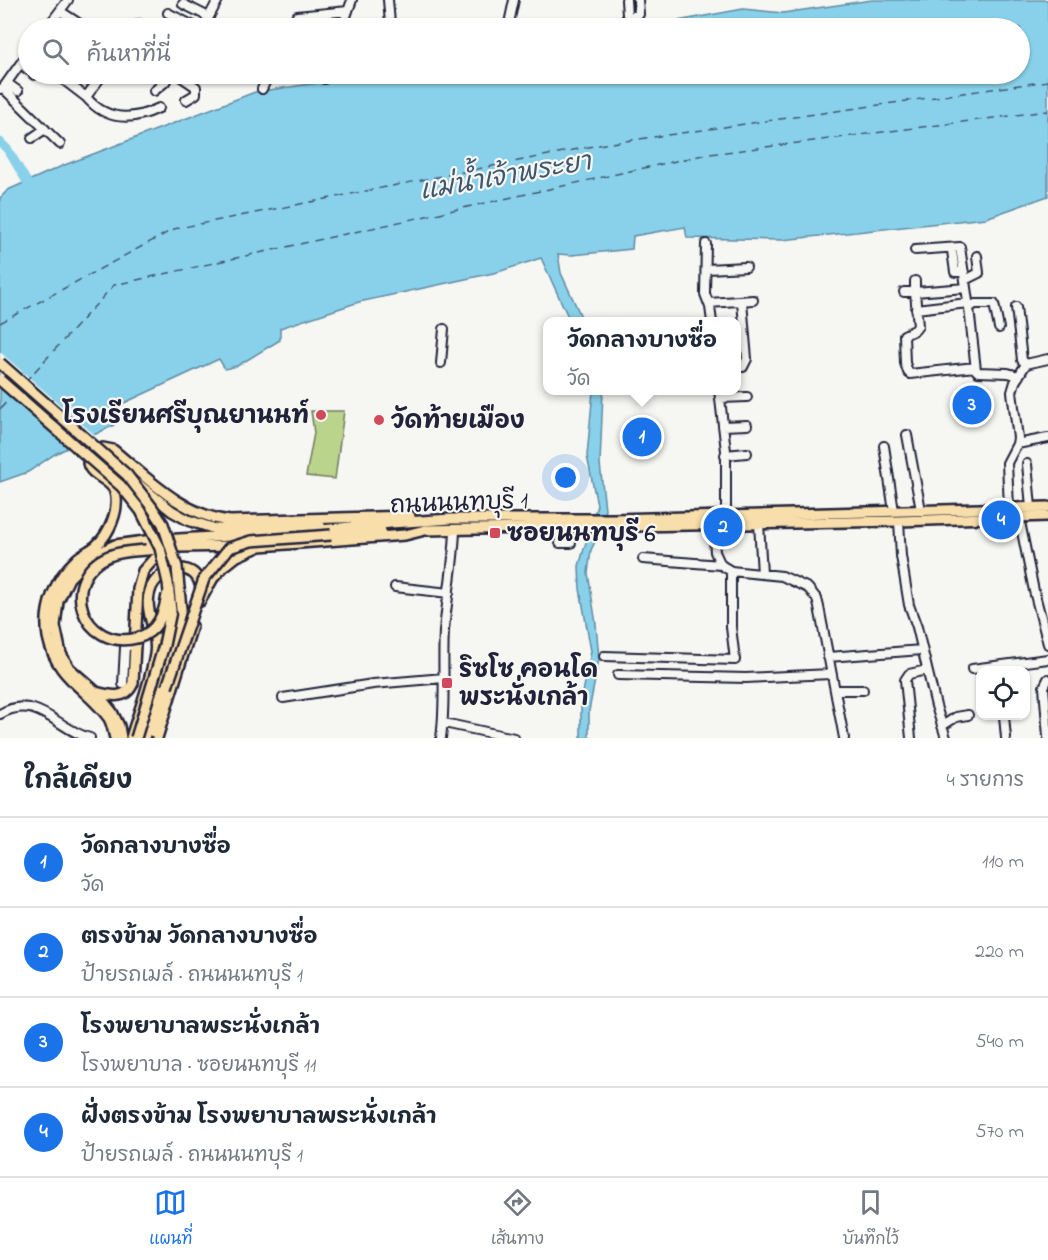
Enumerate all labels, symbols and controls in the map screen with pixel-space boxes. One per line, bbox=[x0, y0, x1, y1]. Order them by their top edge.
search box bbox=[18, 18, 1030, 84]
icon: search bbox=[39, 35, 72, 68]
text: ค้นหาที่นี่ bbox=[87, 40, 171, 72]
water label: แม่น้ำเจ้าพระยา bbox=[416, 136, 596, 212]
popup bbox=[543, 317, 741, 395]
text: วัดกลางบางซื่อ bbox=[567, 326, 717, 358]
text: วัด bbox=[567, 366, 590, 395]
pin: 3 bbox=[952, 382, 992, 428]
place label: โรงเรียนศรีบุณยานนท์ bbox=[62, 398, 309, 435]
place label: วัดท้ายเมือง bbox=[391, 403, 525, 440]
marker: โรงเรียนศรีบุณยานนท์ bbox=[314, 408, 328, 422]
marker: วัดท้ายเมือง bbox=[372, 413, 386, 427]
pin: 1 bbox=[622, 414, 662, 460]
your location bbox=[551, 463, 580, 492]
street label: ถนนนนทบุรี 1 bbox=[389, 485, 529, 524]
pin: 4 bbox=[982, 498, 1020, 542]
pin: 2 bbox=[704, 504, 742, 550]
place label: ซอยนนทบุรี 6 bbox=[507, 517, 656, 553]
marker: ซอยนนทบุรี 6 bbox=[488, 526, 502, 540]
place label: ริซโซ คอนโด พระนั่งเกล้า bbox=[459, 652, 598, 717]
map controls bbox=[976, 666, 1030, 720]
button: locate bbox=[976, 666, 1030, 720]
marker: ริซโซ คอนโด พระนั่งเกล้า bbox=[440, 676, 454, 690]
text: ใกล้เคียง bbox=[24, 763, 132, 801]
text: 4 รายการ bbox=[947, 767, 1024, 796]
text: วัดกลางบางซื่อ bbox=[81, 832, 231, 864]
text: 1 bbox=[40, 848, 47, 877]
text: 110 m bbox=[982, 848, 1024, 877]
text: วัด bbox=[81, 872, 104, 901]
text: ตรงข้าม วัดกลางบางซื่อ bbox=[81, 922, 317, 954]
text: 2 bbox=[39, 938, 48, 967]
text: 220 m bbox=[975, 938, 1024, 967]
text: ป้ายรถเมล์ · ถนนนนทบุรี 1 bbox=[81, 962, 303, 991]
text: โรงพยาบาลพระนั่งเกล้า bbox=[81, 1012, 320, 1044]
text: 3 bbox=[39, 1028, 48, 1057]
text: 540 m bbox=[975, 1028, 1024, 1057]
text: โรงพยาบาล · ซอยนนทบุรี 11 bbox=[81, 1052, 316, 1081]
text: ฝั่งตรงข้าม โรงพยาบาลพระนั่งเกล้า bbox=[81, 1102, 436, 1134]
text: 4 bbox=[39, 1118, 48, 1147]
text: 570 m bbox=[975, 1118, 1024, 1147]
text: ป้ายรถเมล์ · ถนนนนทบุรี 1 bbox=[81, 1142, 303, 1171]
tab: แผนที่ bbox=[149, 1186, 192, 1252]
tab: เส้นทาง bbox=[491, 1186, 544, 1252]
tab: บันทึกไว้ bbox=[842, 1186, 899, 1252]

